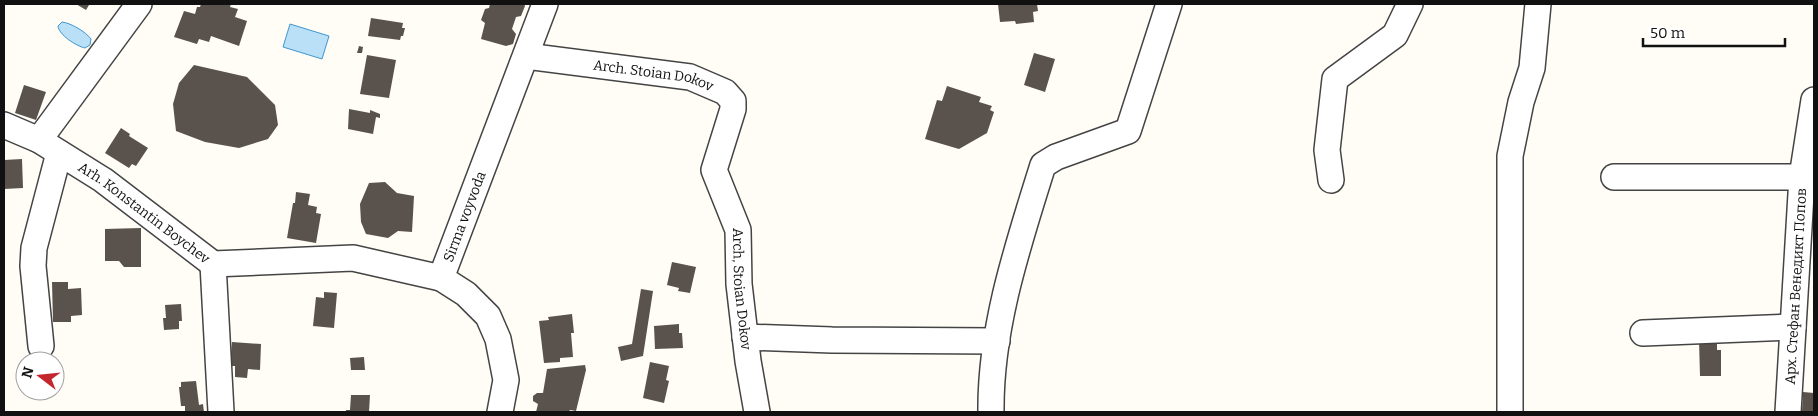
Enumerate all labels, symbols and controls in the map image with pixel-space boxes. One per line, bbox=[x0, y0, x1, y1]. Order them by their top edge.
scale bar bbox=[1643, 15, 1786, 47]
text: 50 m bbox=[1650, 24, 1686, 42]
street label: Arch. Stoian Dokov bbox=[592, 57, 717, 95]
street label: Arh. Konstantin Boychev bbox=[75, 159, 214, 268]
street label: Sirma voyvoda bbox=[440, 169, 490, 264]
street label: Арх. Стефан Венедикт Попов bbox=[1782, 187, 1810, 385]
street label: Arch, Stoian Dokov bbox=[729, 228, 755, 351]
north arrow bbox=[15, 351, 65, 401]
text: N bbox=[18, 365, 38, 380]

